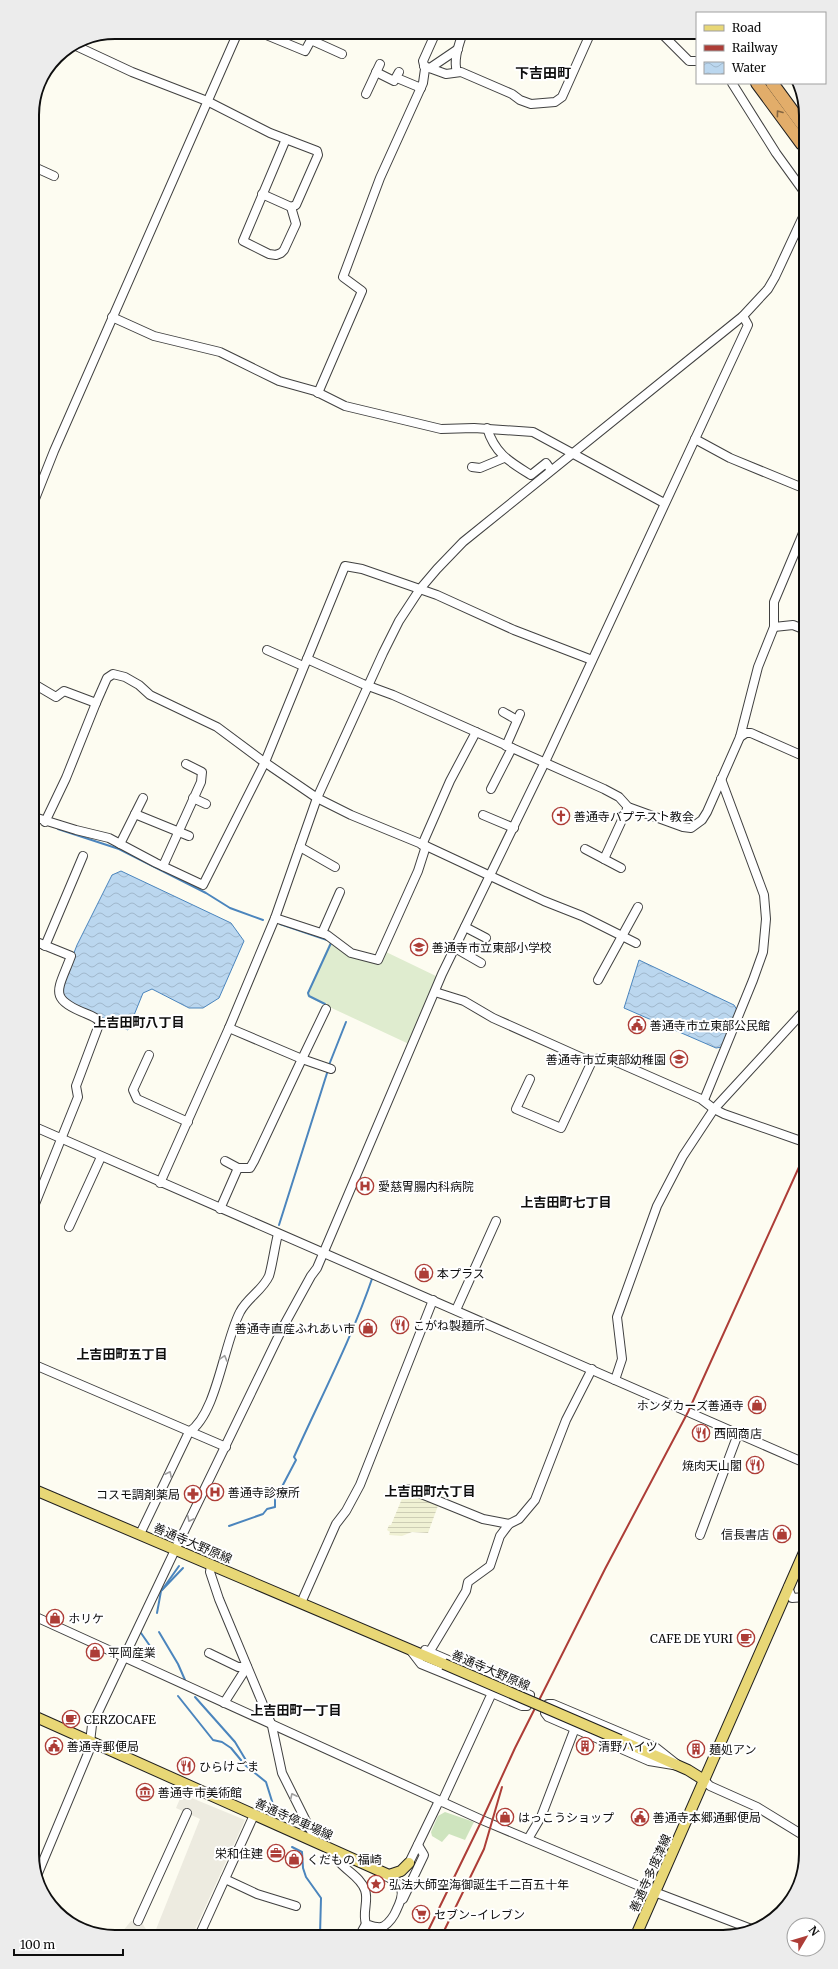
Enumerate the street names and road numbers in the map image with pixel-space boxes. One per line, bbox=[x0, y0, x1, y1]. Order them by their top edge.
street label: 善通寺大野原線 bbox=[151, 1520, 235, 1566]
street label: 善通寺大野原線 bbox=[449, 1647, 533, 1693]
street label: 善通寺停車場線 bbox=[253, 1795, 335, 1843]
street label: 善通寺多度津線 bbox=[626, 1832, 674, 1914]

